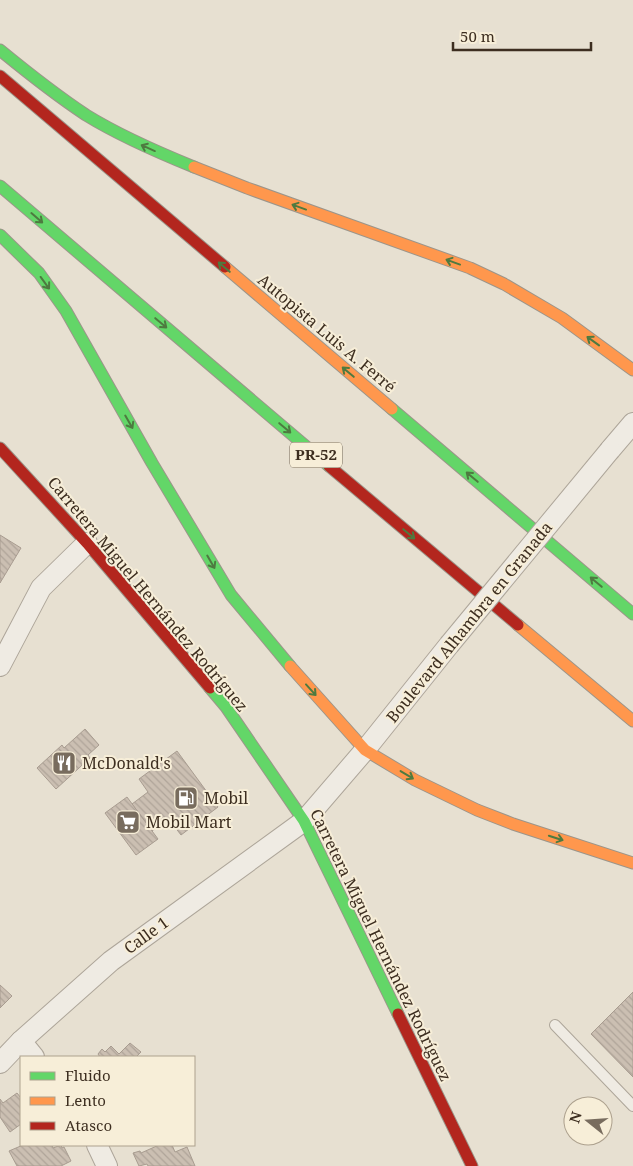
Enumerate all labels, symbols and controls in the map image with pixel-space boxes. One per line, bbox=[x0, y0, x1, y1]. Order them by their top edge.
scale bar bbox=[453, 20, 590, 52]
text: 50 m bbox=[460, 26, 495, 46]
one-way arrow bbox=[141, 142, 156, 152]
one-way arrow bbox=[292, 202, 308, 211]
one-way arrow bbox=[30, 212, 43, 223]
one-way arrow bbox=[445, 257, 461, 266]
one-way arrow bbox=[218, 262, 231, 273]
street label: Autopista Luis A. Ferré bbox=[253, 269, 401, 397]
one-way arrow bbox=[40, 275, 51, 289]
one-way arrow bbox=[154, 318, 167, 329]
one-way arrow bbox=[587, 336, 601, 346]
one-way arrow bbox=[342, 367, 355, 378]
one-way arrow bbox=[124, 414, 134, 429]
one-way arrow bbox=[278, 423, 291, 434]
road number: PR-52 bbox=[290, 442, 342, 468]
street label: Carretera Miguel Hernández Rodríguez bbox=[43, 472, 253, 716]
one-way arrow bbox=[465, 472, 478, 483]
street label: Boulevard Alhambra en Granada bbox=[381, 517, 557, 727]
one-way arrow bbox=[402, 528, 415, 539]
one-way arrow bbox=[207, 554, 217, 569]
one-way arrow bbox=[589, 577, 602, 588]
one-way arrow bbox=[305, 683, 317, 696]
restaurant icon: McDonald's bbox=[51, 750, 77, 776]
place label: McDonald's bbox=[82, 752, 171, 774]
one-way arrow bbox=[399, 770, 413, 780]
fuel station icon: Mobil bbox=[173, 785, 199, 811]
place label: Mobil bbox=[204, 787, 248, 809]
street label: Carretera Miguel Hernández Rodríguez bbox=[305, 805, 457, 1085]
supermarket icon: Mobil Mart bbox=[115, 809, 141, 835]
place label: Mobil Mart bbox=[146, 811, 232, 833]
one-way arrow bbox=[548, 834, 563, 843]
street label: Calle 1 bbox=[119, 911, 173, 959]
legend bbox=[20, 1056, 195, 1146]
text: Fluido bbox=[65, 1065, 111, 1085]
text: Lento bbox=[65, 1090, 106, 1110]
north arrow bbox=[563, 1096, 613, 1146]
text: N bbox=[564, 1109, 586, 1125]
text: Atasco bbox=[65, 1115, 112, 1135]

